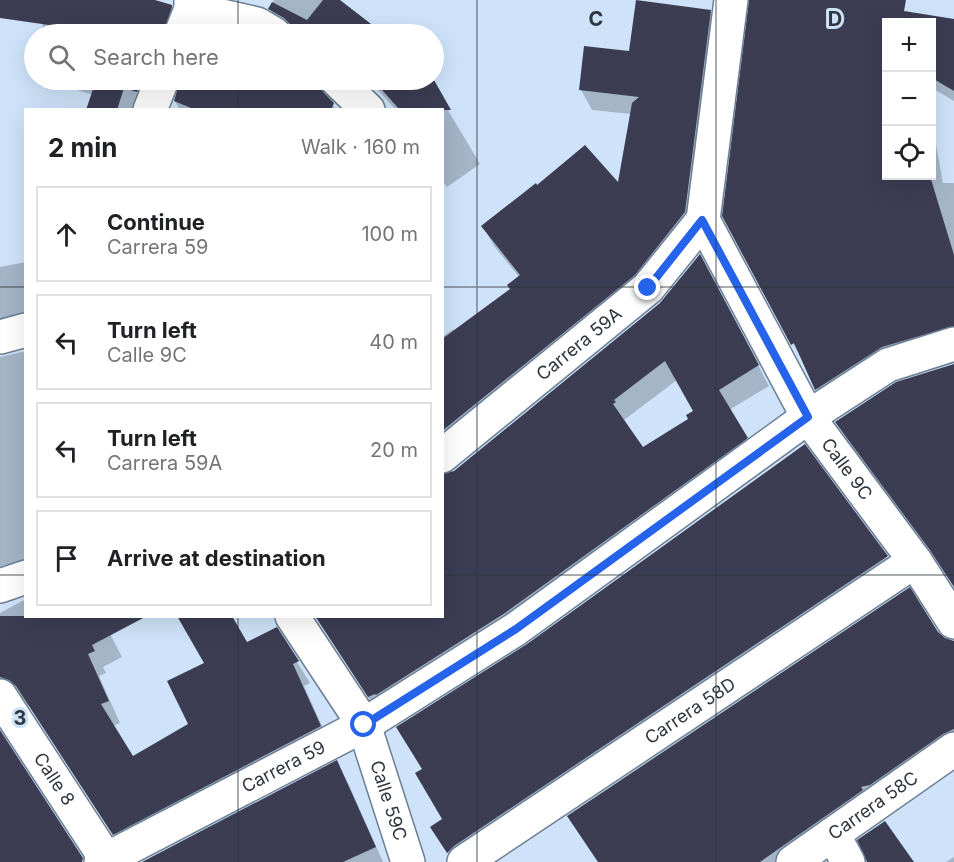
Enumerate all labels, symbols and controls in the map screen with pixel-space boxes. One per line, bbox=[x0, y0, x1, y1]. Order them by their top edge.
text: C bbox=[589, 7, 603, 31]
text: D bbox=[828, 7, 842, 31]
map controls bbox=[882, 18, 936, 180]
button: + bbox=[882, 18, 936, 72]
search box bbox=[24, 24, 444, 90]
icon: search bbox=[45, 41, 78, 74]
text: Search here bbox=[93, 44, 219, 70]
button: − bbox=[882, 72, 936, 126]
button: locate bbox=[882, 126, 936, 180]
text: 2 min bbox=[48, 132, 118, 163]
text: Walk · 160 m bbox=[301, 135, 420, 159]
text: Continue bbox=[107, 209, 205, 235]
icon: ahead bbox=[50, 218, 83, 251]
text: 100 m bbox=[361, 222, 418, 246]
text: Carrera 59 bbox=[107, 235, 208, 259]
route end bbox=[634, 274, 660, 300]
street label: Carrera 59A bbox=[532, 303, 626, 385]
text: Turn left bbox=[107, 317, 197, 343]
icon: left bbox=[50, 326, 83, 359]
text: 40 m bbox=[369, 330, 418, 354]
text: Calle 9C bbox=[107, 343, 187, 367]
text: Turn left bbox=[107, 425, 197, 451]
icon: left bbox=[50, 434, 83, 467]
street label: Calle 9C bbox=[817, 434, 877, 504]
text: 20 m bbox=[370, 438, 418, 462]
text: Carrera 59A bbox=[107, 451, 222, 475]
icon: arrive bbox=[50, 542, 83, 575]
text: Arrive at destination bbox=[107, 545, 326, 571]
street label: Carrera 58D bbox=[641, 673, 739, 748]
text: 3 bbox=[14, 706, 26, 730]
route start bbox=[350, 711, 376, 737]
street label: Carrera 59 bbox=[238, 736, 329, 797]
street label: Calle 8 bbox=[30, 748, 79, 809]
street label: Calle 59C bbox=[366, 758, 411, 843]
street label: Carrera 58C bbox=[824, 767, 922, 844]

